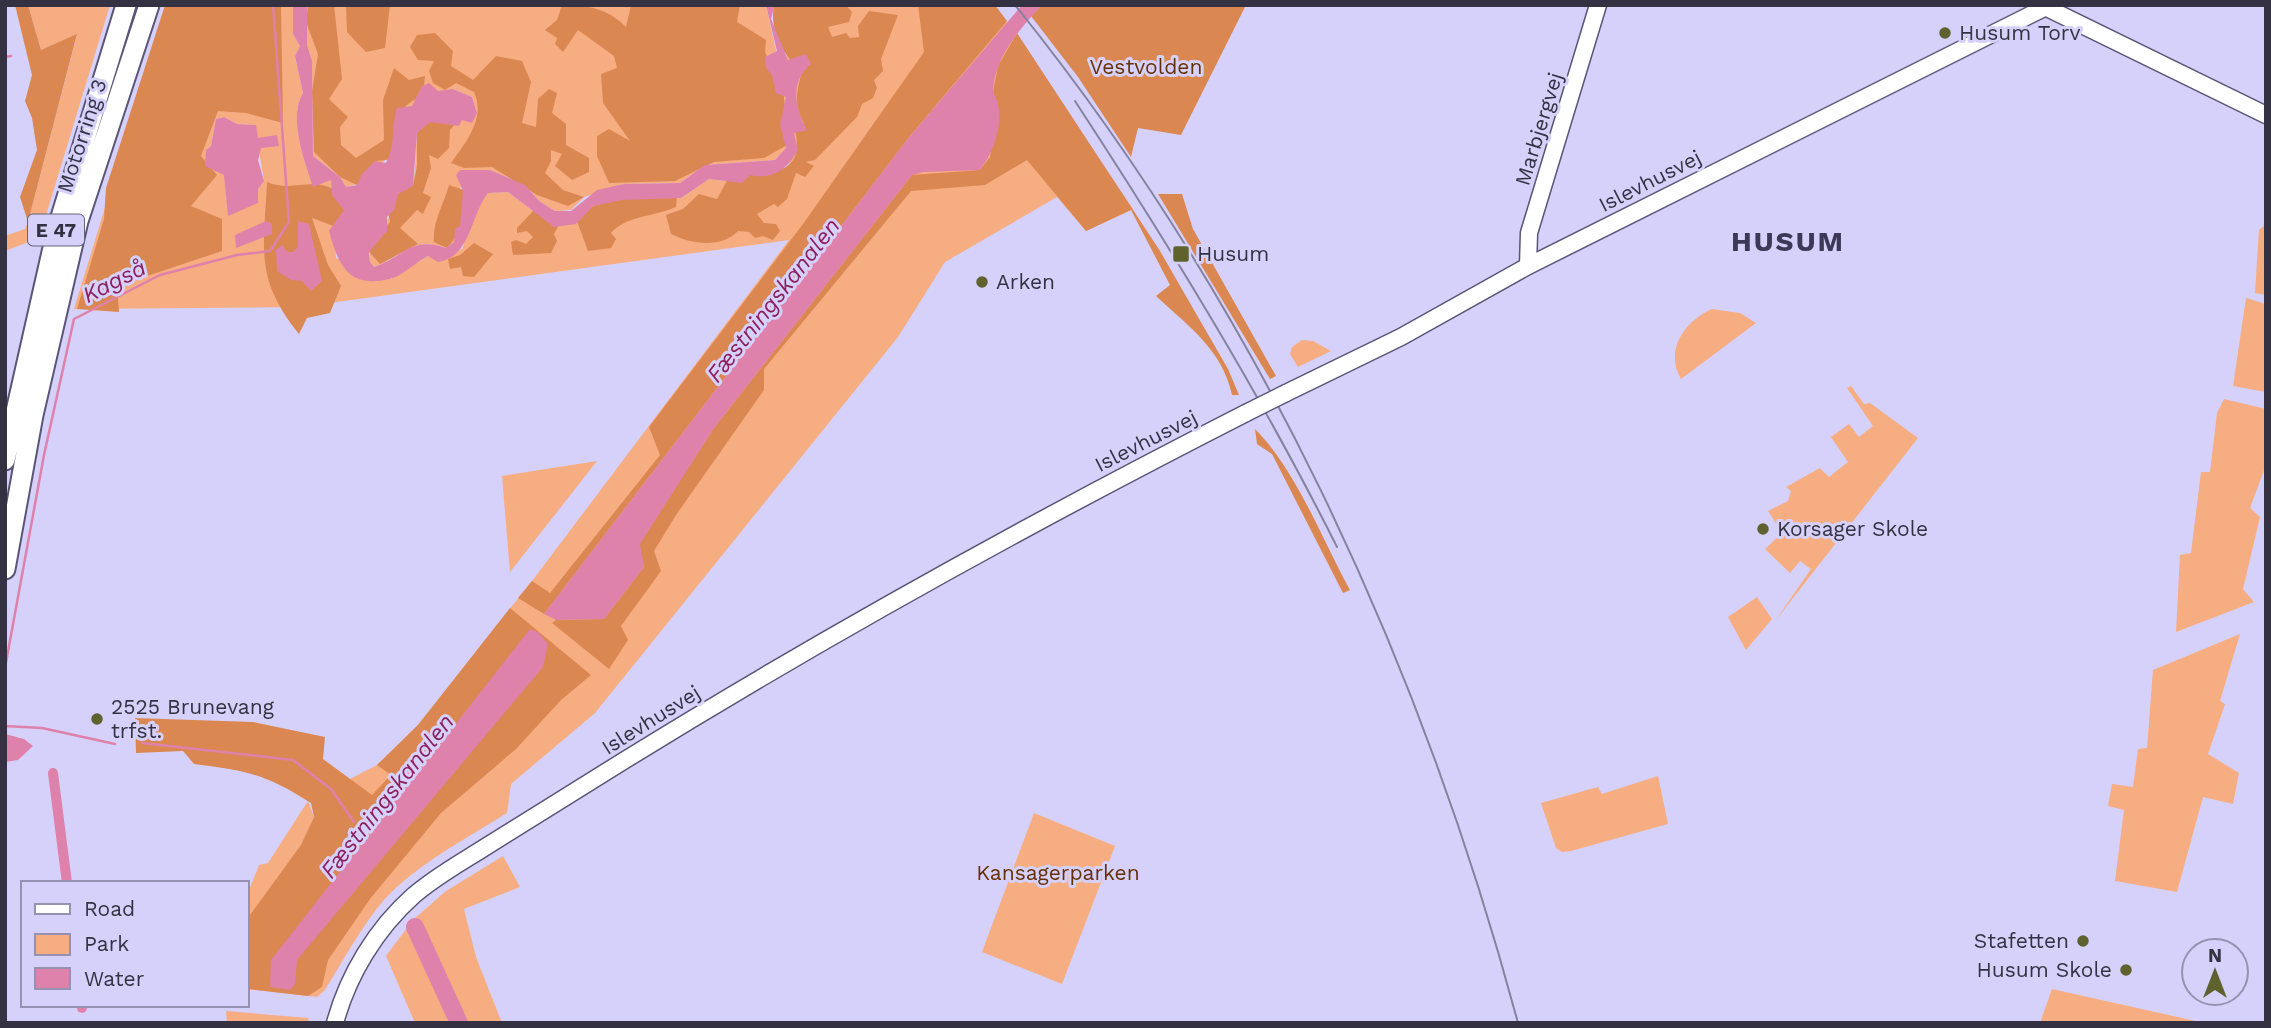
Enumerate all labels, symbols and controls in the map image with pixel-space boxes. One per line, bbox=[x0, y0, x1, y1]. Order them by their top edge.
place label: Husum Torv bbox=[1959, 20, 2080, 45]
marker: Husum Torv bbox=[1937, 25, 1953, 41]
park label: Vestvolden bbox=[1090, 54, 1202, 79]
street label: Marbjergvej bbox=[1509, 69, 1568, 188]
street label: Motorring 3 bbox=[51, 76, 112, 196]
street label: Islevhusvej bbox=[1594, 144, 1705, 217]
water label: Fæstningskanalen bbox=[701, 213, 846, 388]
road number: E 47 bbox=[28, 214, 84, 246]
district label: HUSUM bbox=[1731, 225, 1845, 258]
place label: Husum bbox=[1197, 241, 1269, 266]
marker: Husum bbox=[1171, 244, 1191, 264]
water label: Kagså bbox=[78, 254, 151, 309]
place label: Arken bbox=[996, 269, 1055, 294]
marker: Arken bbox=[974, 274, 990, 290]
street label: Islevhusvej bbox=[1090, 404, 1201, 477]
place label: Korsager Skole bbox=[1777, 516, 1928, 541]
marker: Korsager Skole bbox=[1755, 521, 1771, 537]
street label: Islevhusvej bbox=[597, 679, 705, 760]
place label: 2525 Brunevang trfst. bbox=[111, 694, 275, 743]
water label: Fæstningskanalen bbox=[315, 709, 460, 884]
marker: 2525 Brunevang trfst. bbox=[89, 711, 105, 727]
park label: Kansagerparken bbox=[976, 860, 1140, 885]
legend bbox=[21, 881, 248, 1007]
text: Road bbox=[84, 896, 135, 921]
place label: Stafetten bbox=[1974, 928, 2069, 953]
text: Park bbox=[84, 931, 129, 956]
marker: Stafetten bbox=[2075, 933, 2091, 949]
north arrow bbox=[2180, 937, 2250, 1007]
text: N bbox=[2208, 944, 2222, 967]
place label: Husum Skole bbox=[1976, 957, 2112, 982]
marker: Husum Skole bbox=[2118, 962, 2134, 978]
text: Water bbox=[84, 966, 145, 991]

